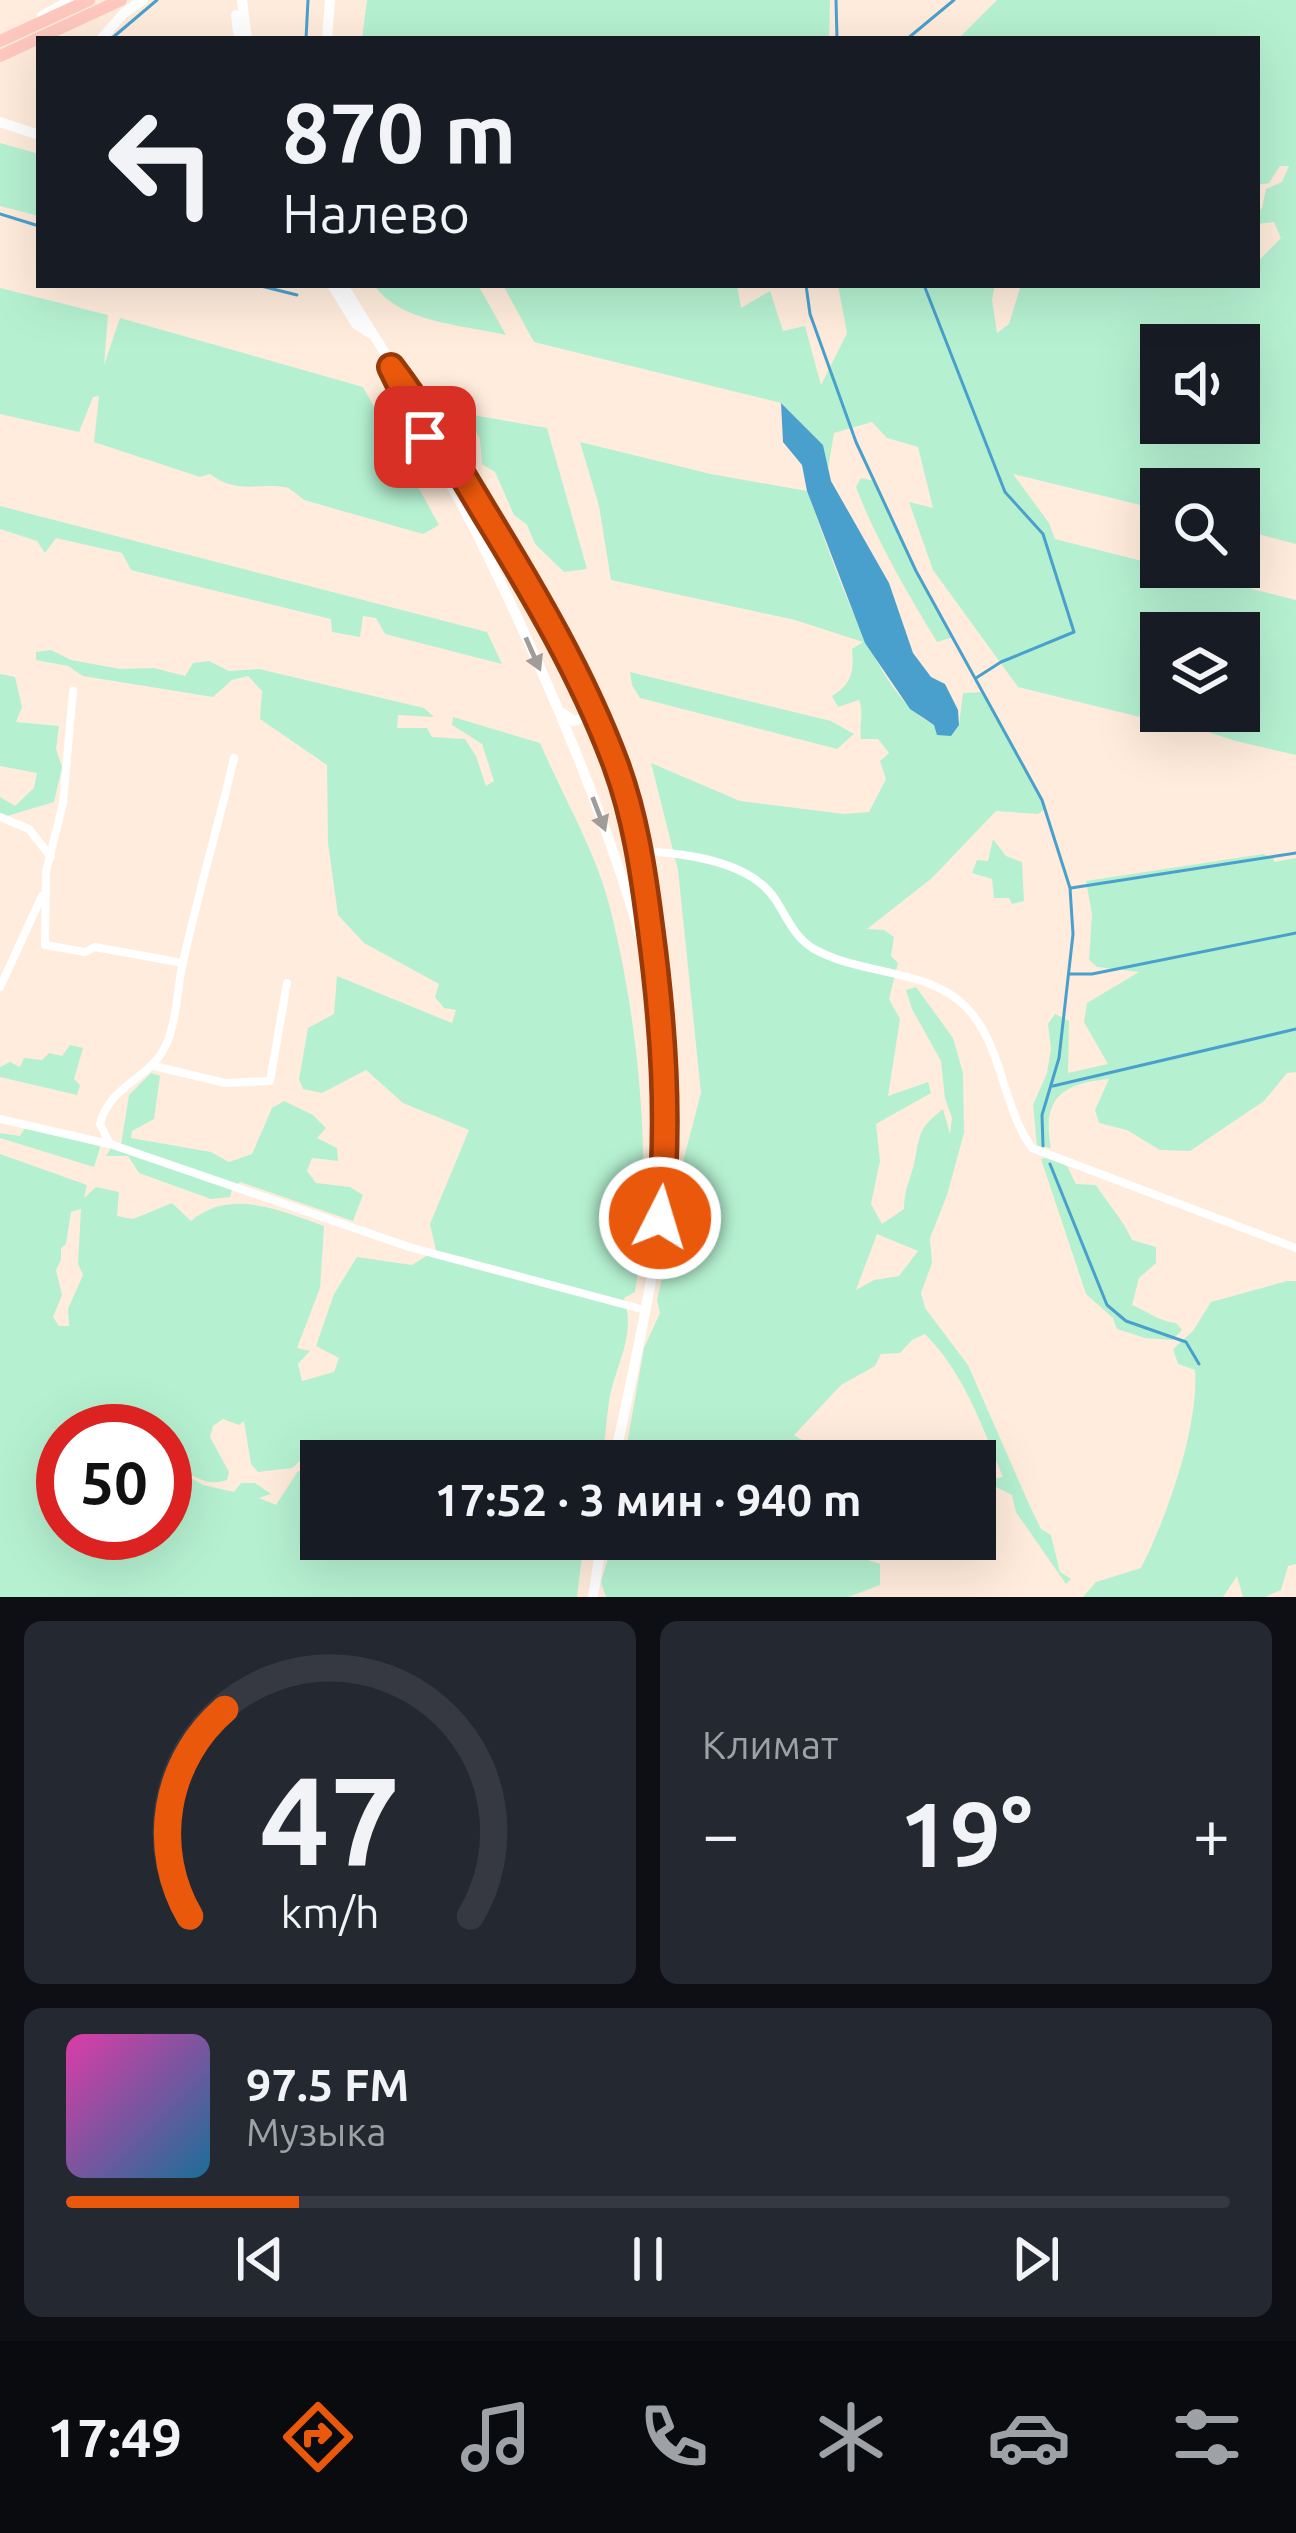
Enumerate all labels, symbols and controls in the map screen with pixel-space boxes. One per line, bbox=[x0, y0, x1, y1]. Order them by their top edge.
icon: left bbox=[84, 84, 240, 240]
text: 870 m bbox=[282, 85, 516, 179]
text: Налево bbox=[282, 183, 470, 243]
map controls bbox=[1140, 324, 1260, 732]
button: sound bbox=[1140, 324, 1260, 444]
pin bbox=[374, 386, 476, 488]
icon: arrive bbox=[392, 404, 458, 470]
button: search bbox=[1140, 468, 1260, 588]
button: layers bbox=[1140, 612, 1260, 732]
one-way arrow bbox=[524, 637, 544, 672]
one-way arrow bbox=[590, 796, 609, 832]
position arrow bbox=[597, 1155, 723, 1281]
speed limit sign: 50 bbox=[36, 1404, 192, 1560]
text: 17:52 · 3 мин · 940 m bbox=[434, 1474, 862, 1525]
text: Климат bbox=[702, 1723, 838, 1766]
text: 47 bbox=[260, 1749, 400, 1889]
text: 19° bbox=[899, 1783, 1033, 1884]
text: − bbox=[702, 1796, 739, 1870]
text: + bbox=[1193, 1796, 1230, 1870]
text: km/h bbox=[280, 1887, 380, 1935]
text: 97.5 FM bbox=[246, 2059, 409, 2110]
text: Музыка bbox=[246, 2110, 386, 2153]
icon: previous bbox=[227, 2226, 293, 2292]
icon: pause bbox=[615, 2226, 681, 2292]
icon: next bbox=[1003, 2226, 1069, 2292]
icon: directions bbox=[276, 2395, 360, 2479]
icon: music bbox=[454, 2395, 538, 2479]
icon: phone bbox=[632, 2395, 716, 2479]
icon: climate bbox=[809, 2395, 893, 2479]
icon: car bbox=[987, 2395, 1071, 2479]
icon: filters bbox=[1165, 2395, 1249, 2479]
text: 17:49 bbox=[47, 2407, 182, 2467]

